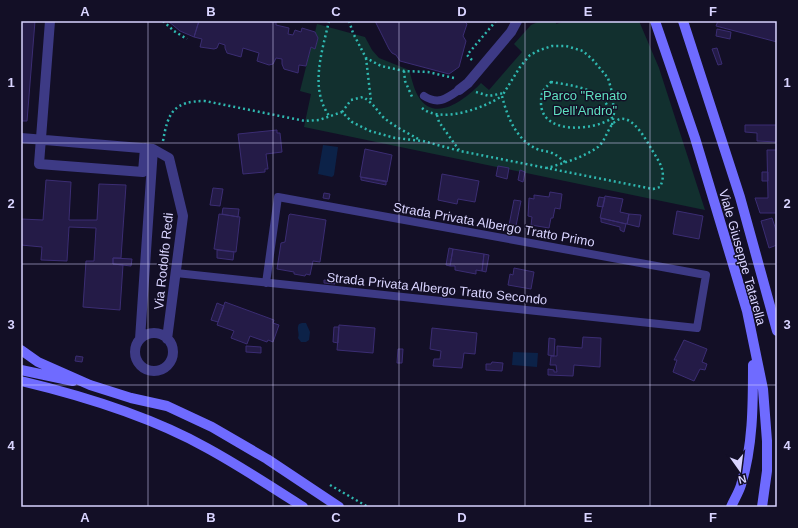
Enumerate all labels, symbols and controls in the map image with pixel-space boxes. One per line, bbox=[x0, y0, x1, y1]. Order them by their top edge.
text: A bbox=[80, 4, 90, 19]
text: B bbox=[206, 4, 216, 19]
text: C bbox=[331, 4, 341, 19]
text: D bbox=[457, 4, 467, 19]
text: E bbox=[584, 4, 593, 19]
text: F bbox=[709, 4, 717, 19]
text: 1 bbox=[7, 75, 15, 90]
text: 1 bbox=[783, 75, 791, 90]
park label: Parco "Renato Dell'Andro" bbox=[543, 88, 627, 118]
street label: Viale Giuseppe Tatarella bbox=[716, 188, 769, 327]
text: 2 bbox=[7, 196, 15, 211]
text: 2 bbox=[783, 196, 791, 211]
street label: Strada Privata Albergo Tratto Primo bbox=[392, 199, 596, 250]
street label: Via Rodolfo Redi bbox=[151, 212, 176, 310]
street label: Strada Privata Albergo Tratto Secondo bbox=[326, 269, 548, 308]
text: 3 bbox=[7, 317, 15, 332]
text: 3 bbox=[783, 317, 791, 332]
text: 4 bbox=[7, 438, 15, 453]
text: 4 bbox=[783, 438, 791, 453]
north arrow bbox=[720, 450, 760, 490]
text: N bbox=[737, 473, 748, 486]
text: A bbox=[80, 510, 90, 525]
text: B bbox=[206, 510, 216, 525]
text: C bbox=[331, 510, 341, 525]
text: D bbox=[457, 510, 467, 525]
text: E bbox=[584, 510, 593, 525]
text: F bbox=[709, 510, 717, 525]

